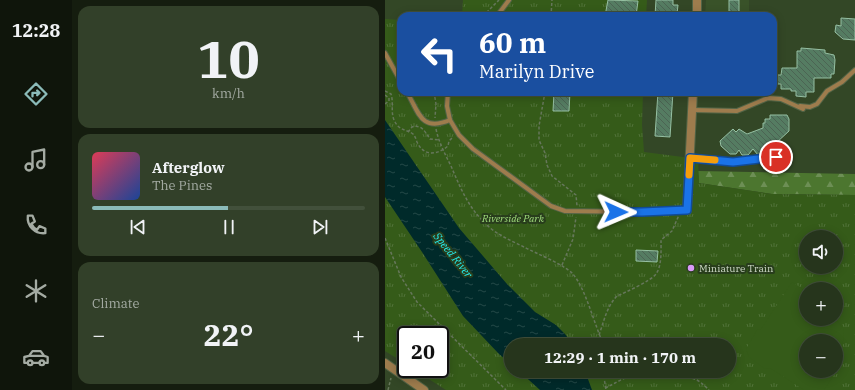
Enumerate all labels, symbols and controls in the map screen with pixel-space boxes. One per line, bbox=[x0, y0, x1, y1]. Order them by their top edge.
text: 12:28 bbox=[12, 19, 60, 42]
text: 60 m bbox=[479, 24, 546, 61]
text: 10 bbox=[197, 25, 260, 92]
icon: left bbox=[413, 28, 465, 80]
text: Marilyn Drive bbox=[479, 60, 594, 83]
icon: directions bbox=[22, 80, 50, 108]
text: km/h bbox=[212, 85, 245, 102]
pin bbox=[759, 140, 793, 174]
icon: music bbox=[22, 146, 50, 174]
icon: arrive bbox=[765, 146, 787, 168]
text: Afterglow bbox=[152, 158, 225, 177]
text: The Pines bbox=[152, 177, 212, 194]
position arrow bbox=[595, 191, 637, 233]
icon: phone bbox=[22, 211, 50, 239]
park label: Riverside Park bbox=[481, 212, 545, 225]
icon: previous bbox=[127, 216, 149, 238]
icon: pause bbox=[218, 216, 240, 238]
icon: next bbox=[309, 216, 331, 238]
water label: Speed River bbox=[430, 229, 476, 282]
map controls bbox=[799, 230, 843, 378]
button: sound bbox=[799, 230, 843, 274]
place label: Miniature Train bbox=[699, 262, 774, 275]
marker: Miniature Train bbox=[686, 263, 696, 273]
icon: climate bbox=[22, 277, 50, 305]
button: + bbox=[799, 282, 843, 326]
text: Climate bbox=[92, 295, 139, 312]
text: 22° bbox=[203, 315, 254, 354]
text: − bbox=[92, 320, 105, 349]
text: + bbox=[352, 320, 365, 349]
speed limit sign: 20 bbox=[397, 326, 449, 378]
button: − bbox=[799, 334, 843, 378]
icon: car bbox=[22, 343, 50, 371]
text: 12:29 · 1 min · 170 m bbox=[544, 348, 696, 367]

